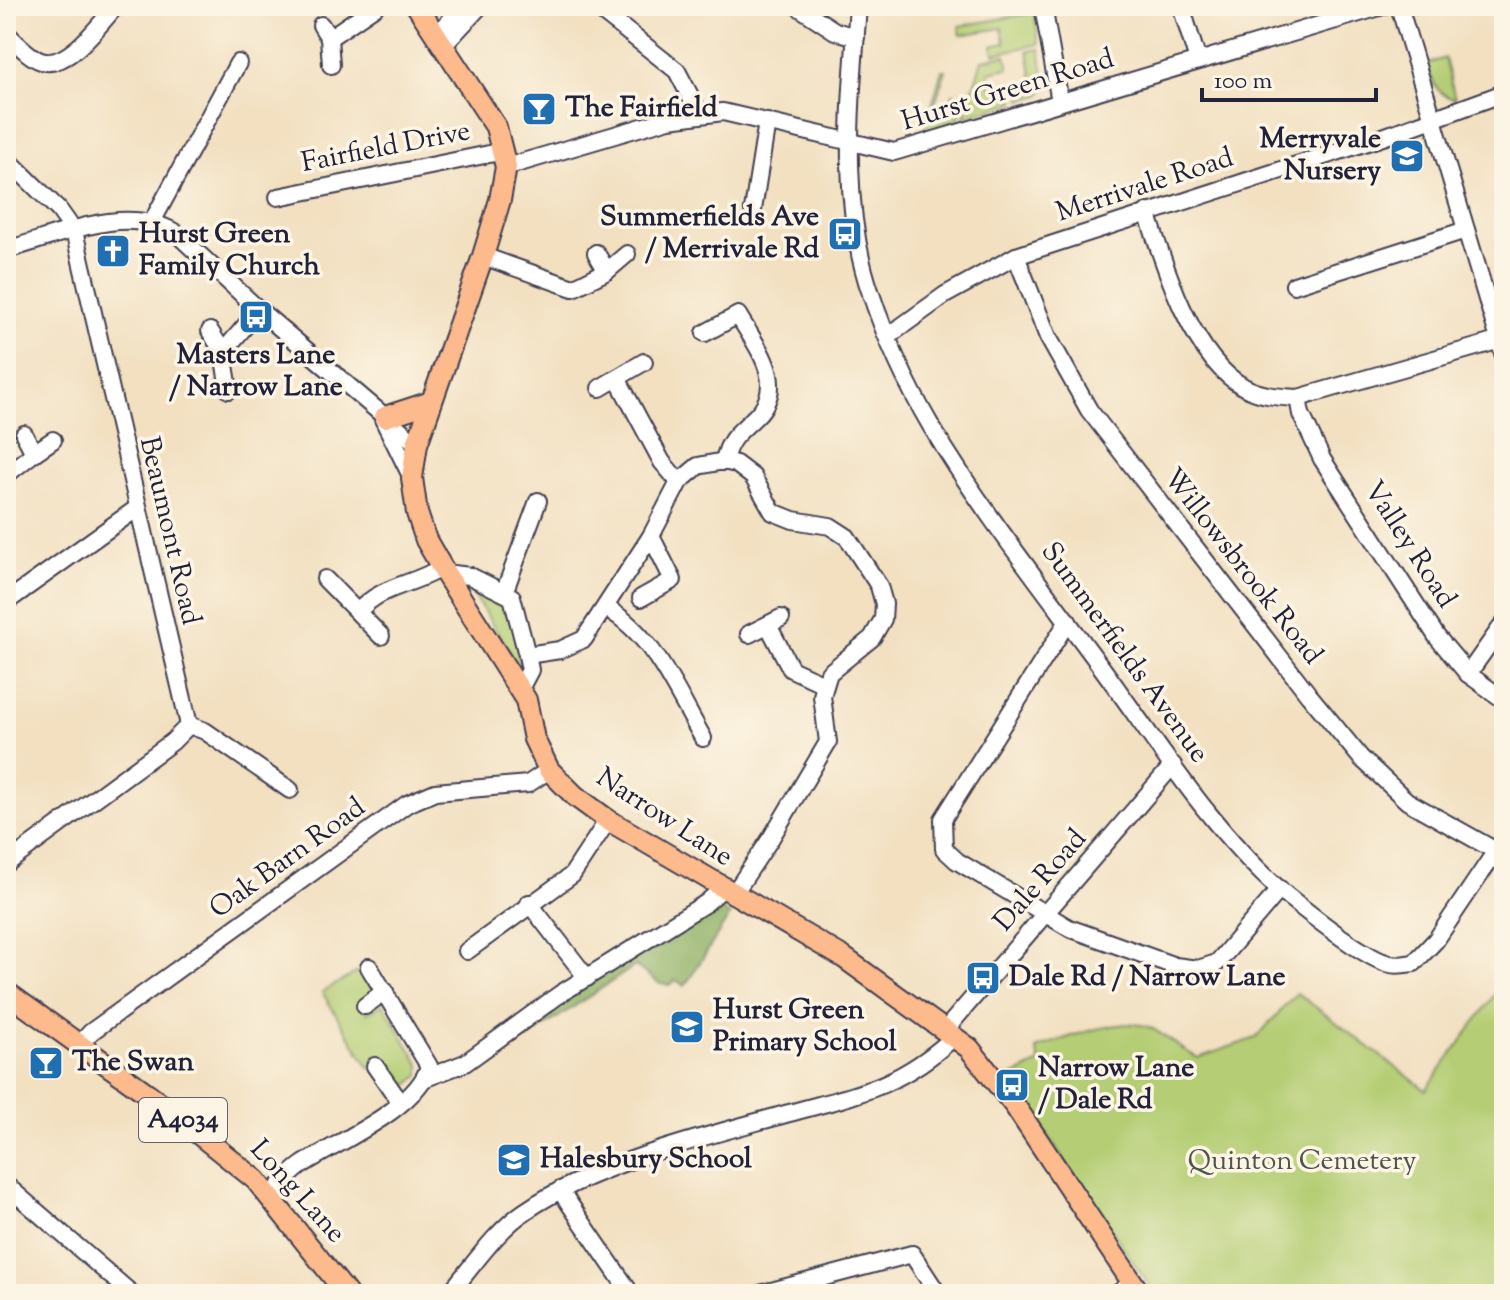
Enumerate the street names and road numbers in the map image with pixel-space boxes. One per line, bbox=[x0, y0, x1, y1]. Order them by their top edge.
street label: Hurst Green Road bbox=[897, 40, 1119, 142]
street label: Fairfield Drive bbox=[298, 112, 474, 184]
street label: Merrivale Road bbox=[1051, 138, 1239, 233]
street label: Beaumont Road bbox=[128, 433, 210, 629]
street label: Willowsbrook Road bbox=[1153, 460, 1332, 674]
street label: Valley Road bbox=[1353, 473, 1465, 617]
street label: Summerfields Avenue bbox=[1030, 534, 1218, 772]
street label: Narrow Lane bbox=[588, 759, 740, 877]
street label: Oak Barn Road bbox=[202, 789, 374, 929]
street label: Dale Road bbox=[985, 821, 1097, 941]
road number: A4034 bbox=[139, 1098, 227, 1142]
street label: Long Lane bbox=[240, 1131, 354, 1253]

